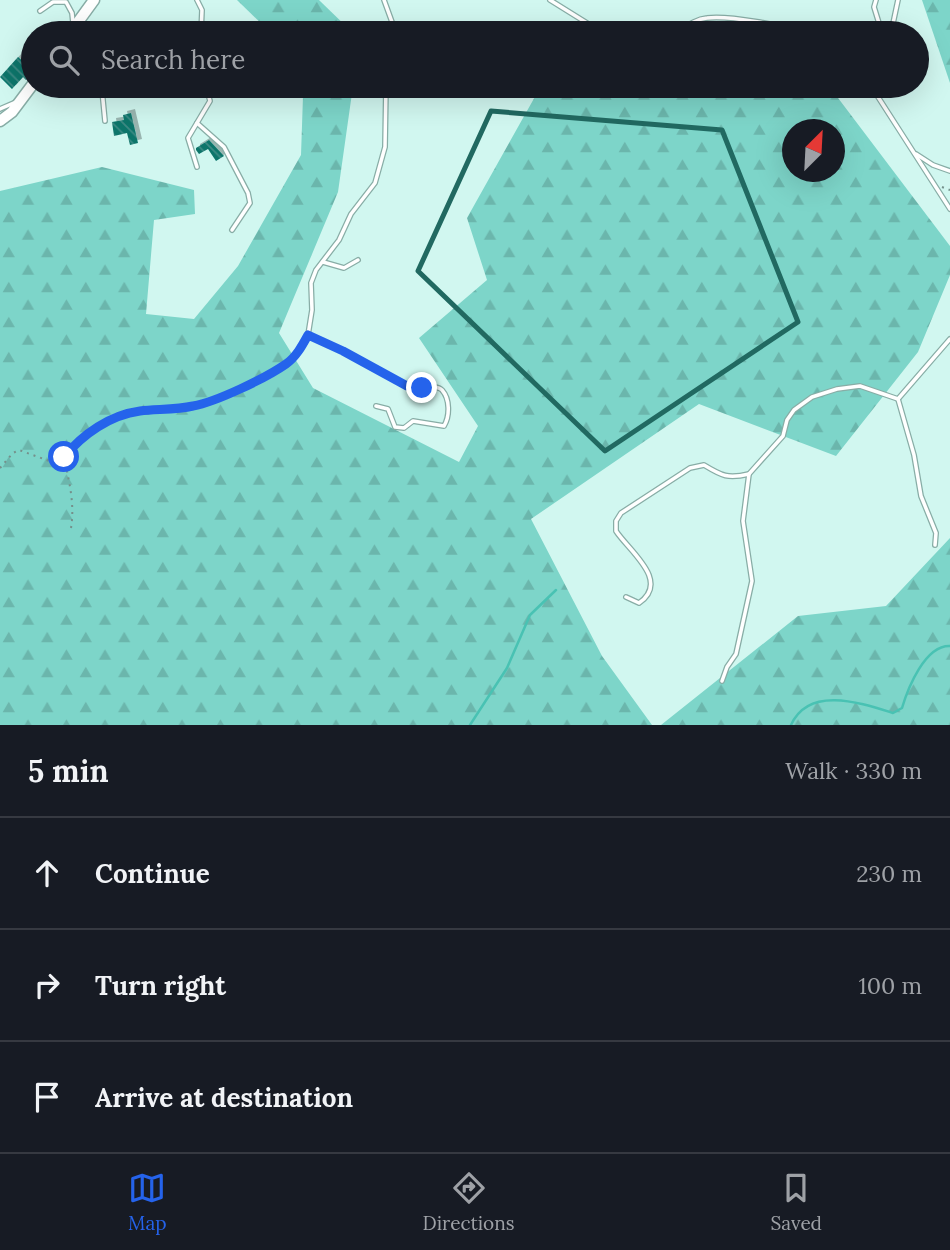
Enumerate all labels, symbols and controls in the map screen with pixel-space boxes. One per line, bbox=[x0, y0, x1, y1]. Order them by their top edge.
search box bbox=[21, 21, 929, 98]
icon: search bbox=[45, 41, 83, 79]
text: Search here bbox=[101, 43, 245, 76]
north arrow bbox=[782, 119, 845, 182]
route end bbox=[406, 372, 437, 403]
route start bbox=[48, 441, 79, 472]
text: 5 min bbox=[28, 752, 109, 790]
text: Walk · 330 m bbox=[785, 756, 922, 785]
icon: ahead bbox=[28, 854, 66, 892]
text: Continue bbox=[95, 857, 210, 890]
text: 230 m bbox=[856, 859, 922, 888]
icon: right bbox=[28, 966, 66, 1004]
text: Turn right bbox=[95, 969, 226, 1002]
text: 100 m bbox=[858, 971, 922, 1000]
icon: arrive bbox=[28, 1078, 66, 1116]
text: Arrive at destination bbox=[95, 1081, 353, 1114]
tab: Map bbox=[128, 1169, 167, 1235]
tab: Directions bbox=[423, 1169, 515, 1235]
tab: Saved bbox=[771, 1169, 822, 1235]

